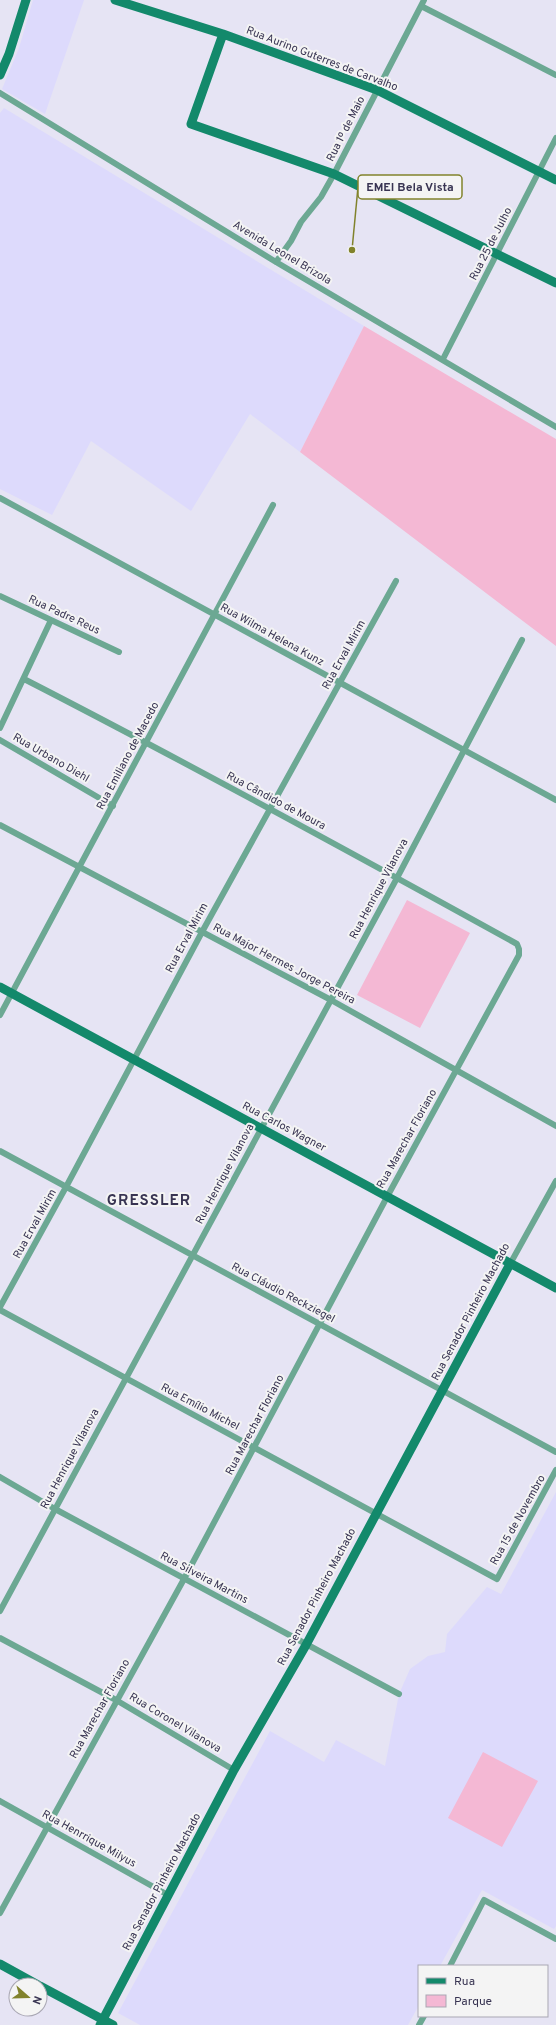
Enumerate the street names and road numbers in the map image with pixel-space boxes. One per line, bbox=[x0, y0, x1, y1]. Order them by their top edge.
street label: Rua Aurino Guterres de Carvalho bbox=[244, 24, 400, 94]
street label: Rua 1º de Maio bbox=[324, 94, 368, 164]
street label: Rua 25 de Julho bbox=[467, 205, 515, 283]
street label: Avenida Leonel Brizola bbox=[230, 218, 334, 288]
street label: Rua Padre Reus bbox=[26, 592, 102, 638]
street label: Rua Wilma Helena Kunz bbox=[218, 601, 326, 669]
street label: Rua Erval Mirim bbox=[319, 618, 369, 692]
street label: Rua Emiliano de Macedo bbox=[94, 700, 162, 812]
street label: Rua Urbano Diehl bbox=[10, 730, 92, 786]
street label: Rua Cândido de Moura bbox=[224, 769, 328, 833]
street label: Rua Henrique Vilanova bbox=[347, 836, 411, 942]
street label: Rua Erval Mirim bbox=[163, 901, 211, 975]
street label: Rua Major Hermes Jorge Pereira bbox=[210, 920, 358, 1008]
street label: Rua Marechar Floriano bbox=[374, 1087, 440, 1191]
street label: Rua Carlos Wagner bbox=[239, 1099, 329, 1155]
street label: Rua Henrique Vilanova bbox=[193, 1121, 257, 1227]
street label: Rua Erval Mirim bbox=[10, 1187, 60, 1261]
street label: Rua Senador Pinheiro Machado bbox=[429, 1241, 513, 1383]
street label: Rua Cláudio Reckziegel bbox=[229, 1260, 337, 1326]
street label: Rua Marechar Floriano bbox=[223, 1372, 287, 1478]
street label: Rua Emílio Michel bbox=[158, 1380, 242, 1434]
street label: Rua Henrique Vilanova bbox=[38, 1406, 102, 1512]
street label: Rua 15 de Novembro bbox=[487, 1472, 549, 1568]
street label: Rua Senador Pinheiro Machado bbox=[275, 1526, 359, 1668]
street label: Rua Silveira Martins bbox=[158, 1549, 250, 1607]
street label: Rua Marechar Floriano bbox=[67, 1657, 133, 1761]
street label: Rua Coronel Vilanova bbox=[126, 1690, 224, 1756]
street label: Rua Henrrique Milyus bbox=[39, 1807, 139, 1871]
street label: Rua Senador Pinheiro Machado bbox=[120, 1811, 204, 1953]

